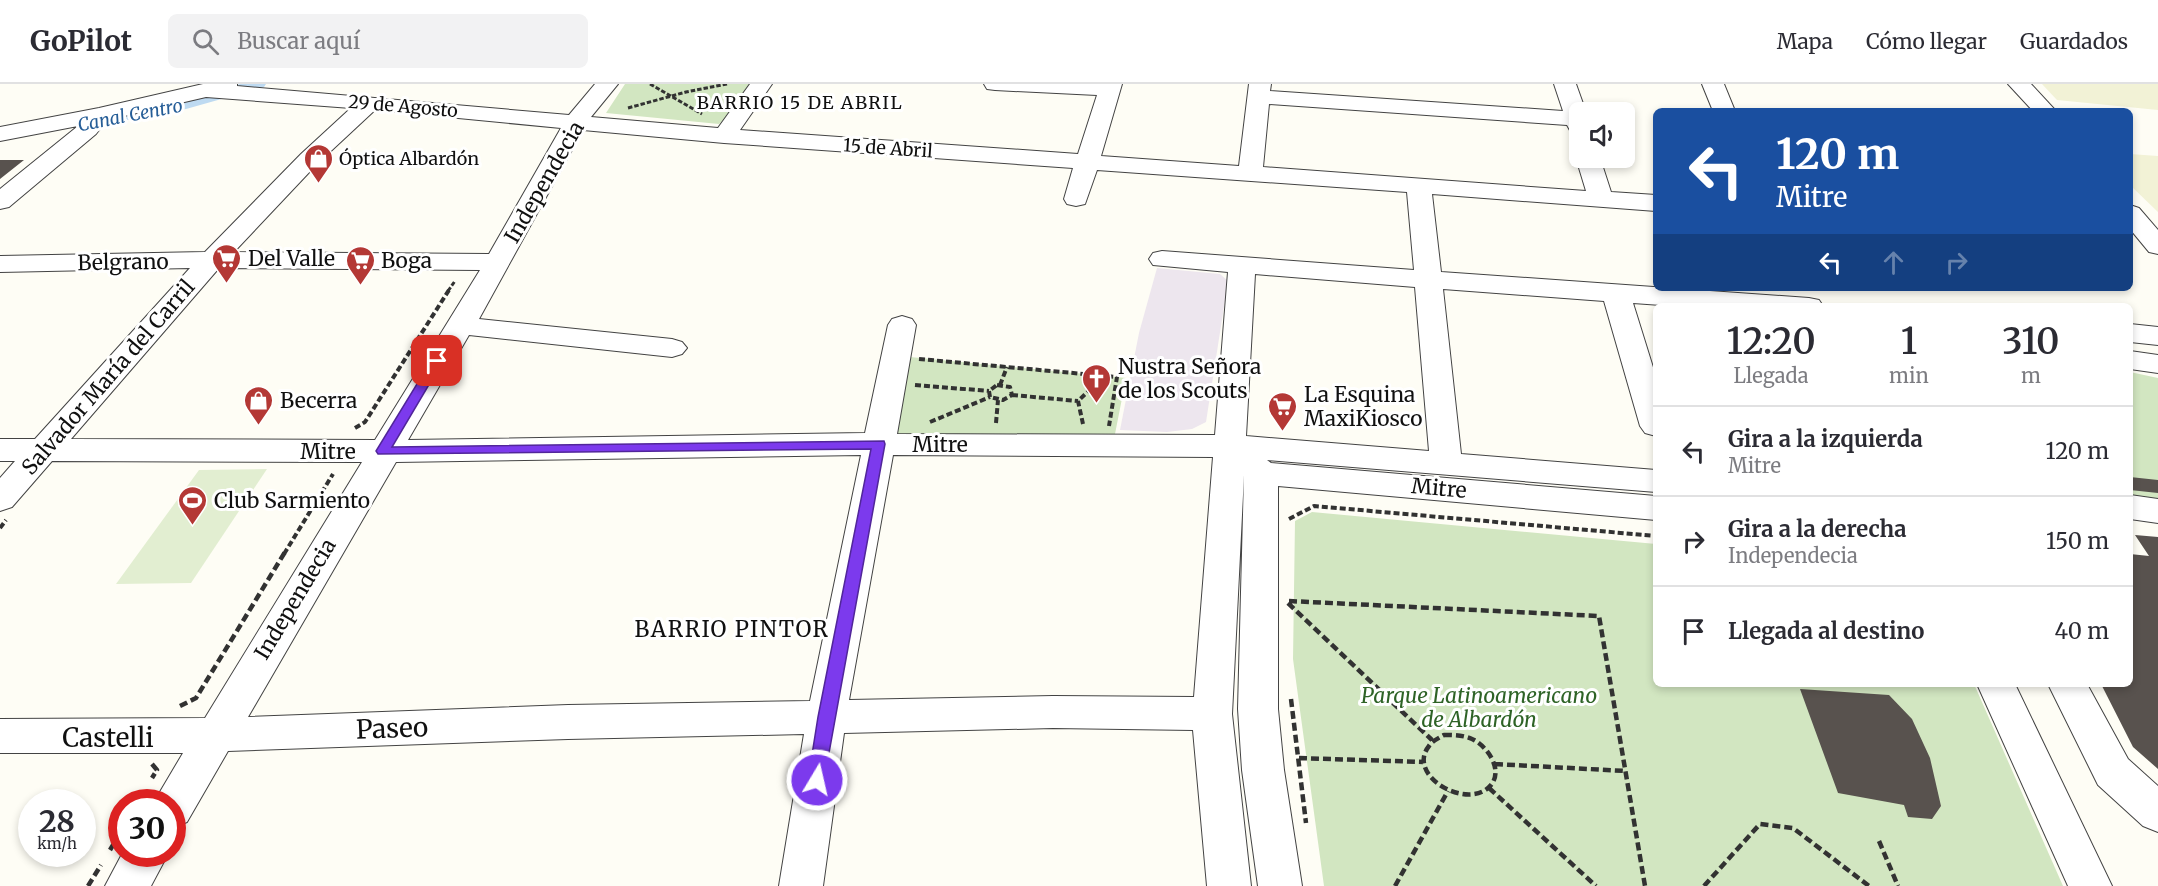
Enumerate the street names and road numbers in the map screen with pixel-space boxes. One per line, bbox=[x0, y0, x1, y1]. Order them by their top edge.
street label: 29 de Agosto bbox=[347, 90, 459, 122]
street label: Independecia bbox=[498, 116, 590, 248]
street label: 15 de Abril bbox=[842, 133, 934, 163]
street label: Belgrano bbox=[77, 248, 169, 276]
street label: Salvador María del Carril bbox=[16, 273, 201, 480]
street label: Mitre bbox=[912, 431, 968, 458]
street label: Mitre bbox=[300, 438, 356, 465]
street label: Mitre bbox=[1410, 472, 1468, 504]
street label: Independecia bbox=[248, 534, 342, 664]
street label: Paseo bbox=[355, 710, 429, 746]
street label: Castelli bbox=[62, 721, 154, 754]

